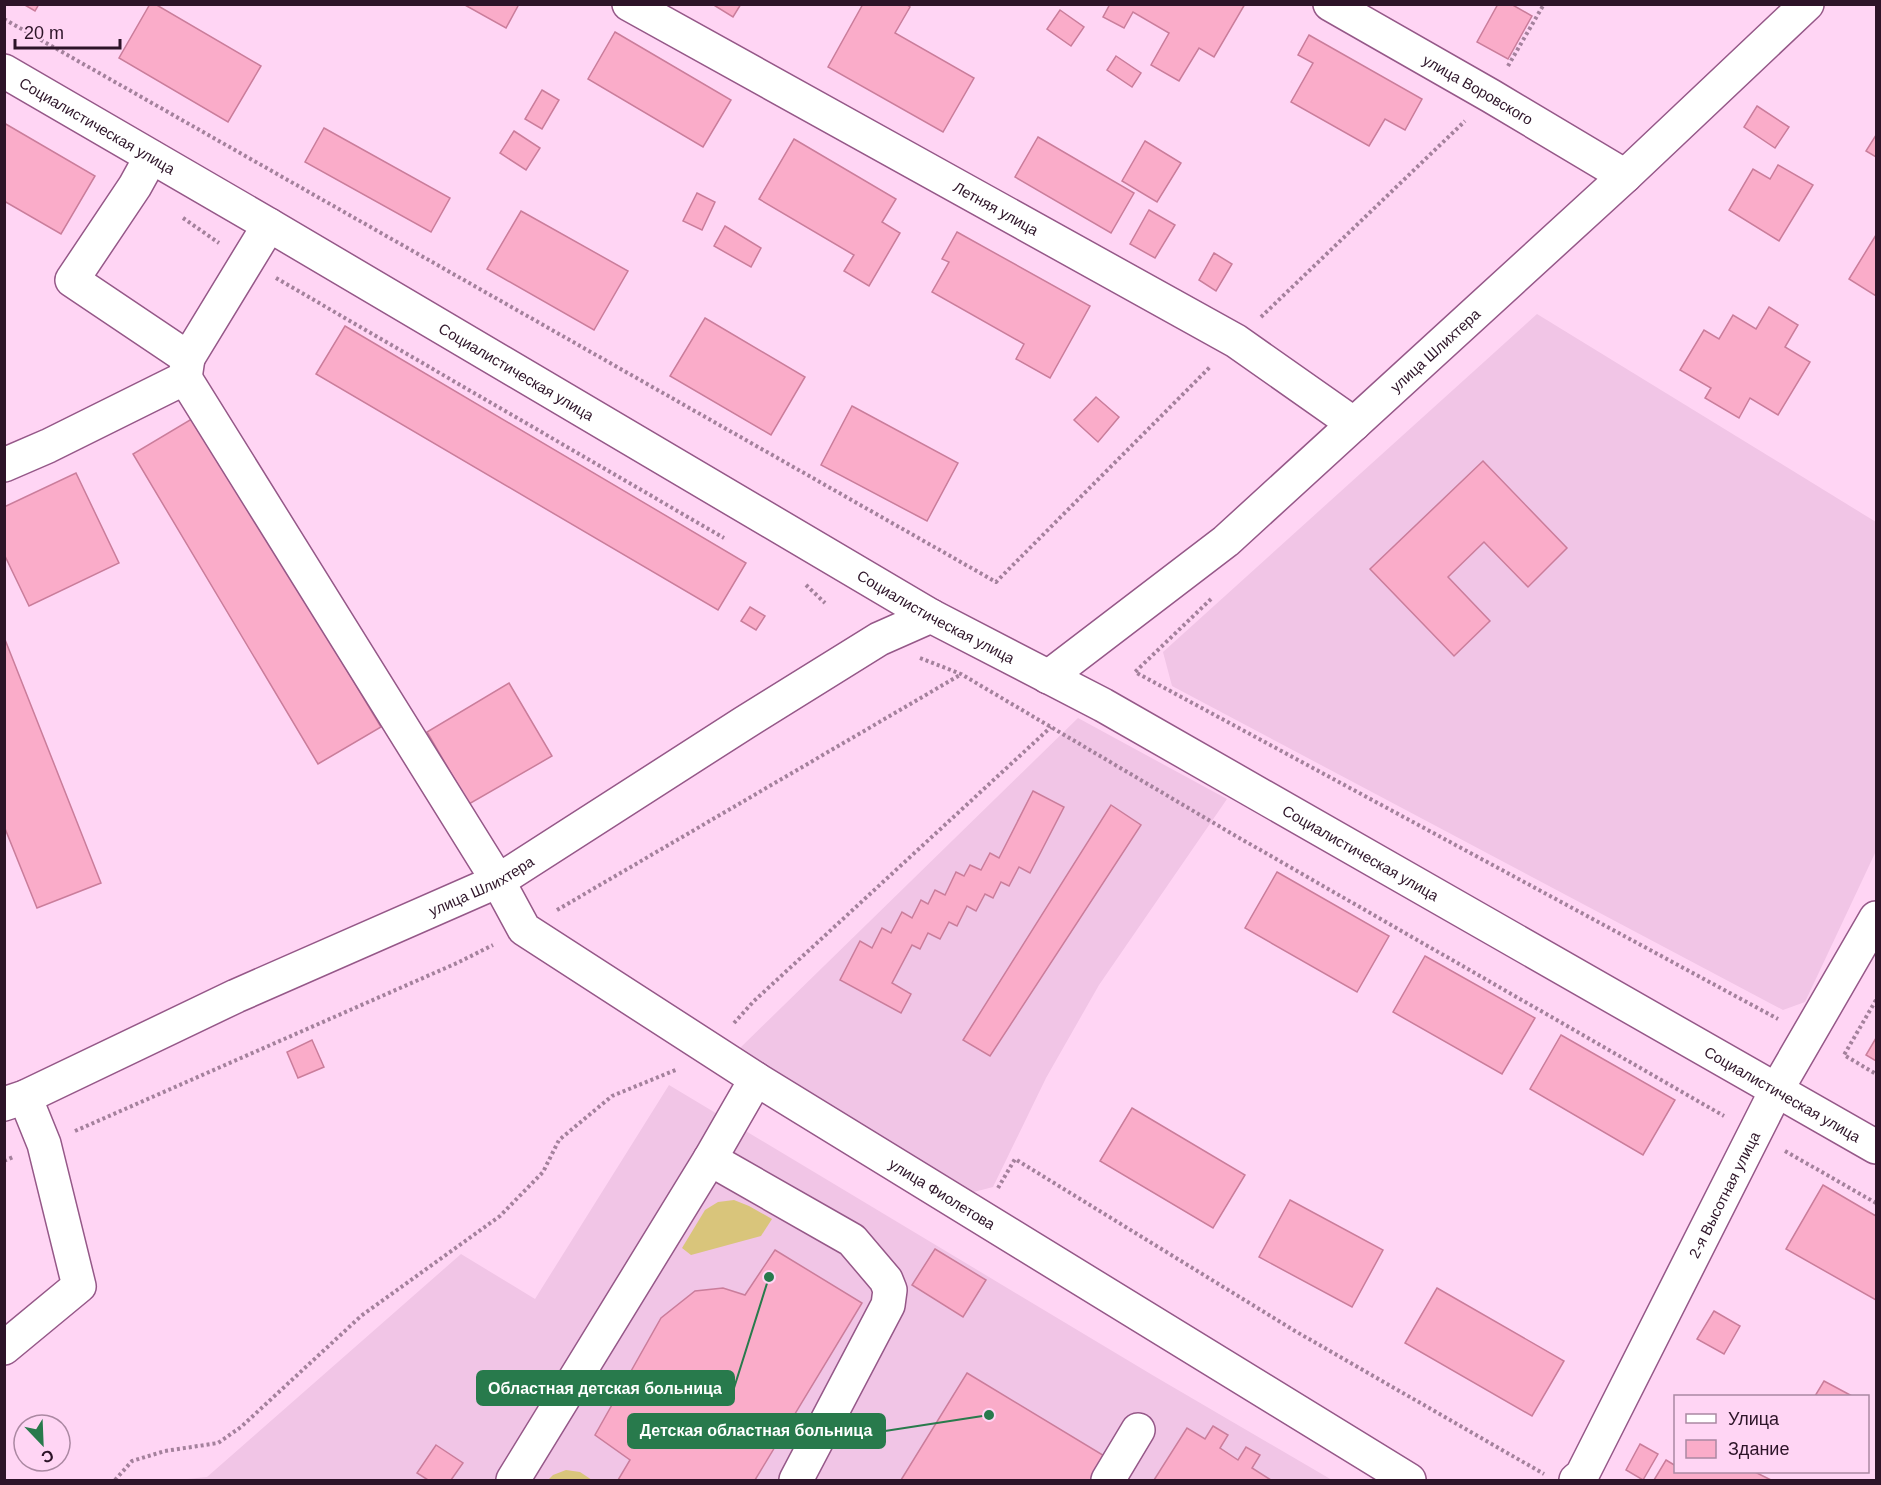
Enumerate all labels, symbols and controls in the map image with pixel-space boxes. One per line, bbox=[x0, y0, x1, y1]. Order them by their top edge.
scale bar bbox=[15, 12, 120, 50]
text: 20 m bbox=[24, 23, 64, 43]
street label: улица Воровского bbox=[1420, 51, 1536, 128]
street label: Социалистическая улица bbox=[17, 73, 179, 177]
street label: Летняя улица bbox=[951, 177, 1042, 239]
street label: улица Шлихтера bbox=[1386, 304, 1484, 395]
street label: Социалистическая улица bbox=[436, 319, 598, 424]
street label: Социалистическая улица bbox=[855, 566, 1018, 667]
street label: Социалистическая улица bbox=[1280, 801, 1442, 904]
street label: улица Шлихтера bbox=[426, 852, 537, 919]
street label: Социалистическая улица bbox=[1702, 1042, 1864, 1145]
street label: 2-я Высотная улица bbox=[1685, 1128, 1763, 1261]
street label: улица Фиолетова bbox=[886, 1155, 999, 1233]
callout: Областная детская больница bbox=[477, 1371, 734, 1405]
text: Областная детская больница bbox=[488, 1380, 722, 1397]
legend bbox=[1674, 1395, 1869, 1473]
text: Улица bbox=[1728, 1409, 1780, 1429]
north arrow bbox=[12, 1413, 72, 1473]
callout: Детская областная больница bbox=[628, 1414, 885, 1448]
text: Детская областная больница bbox=[640, 1422, 872, 1439]
text: Здание bbox=[1728, 1439, 1789, 1459]
text: С bbox=[39, 1446, 56, 1467]

